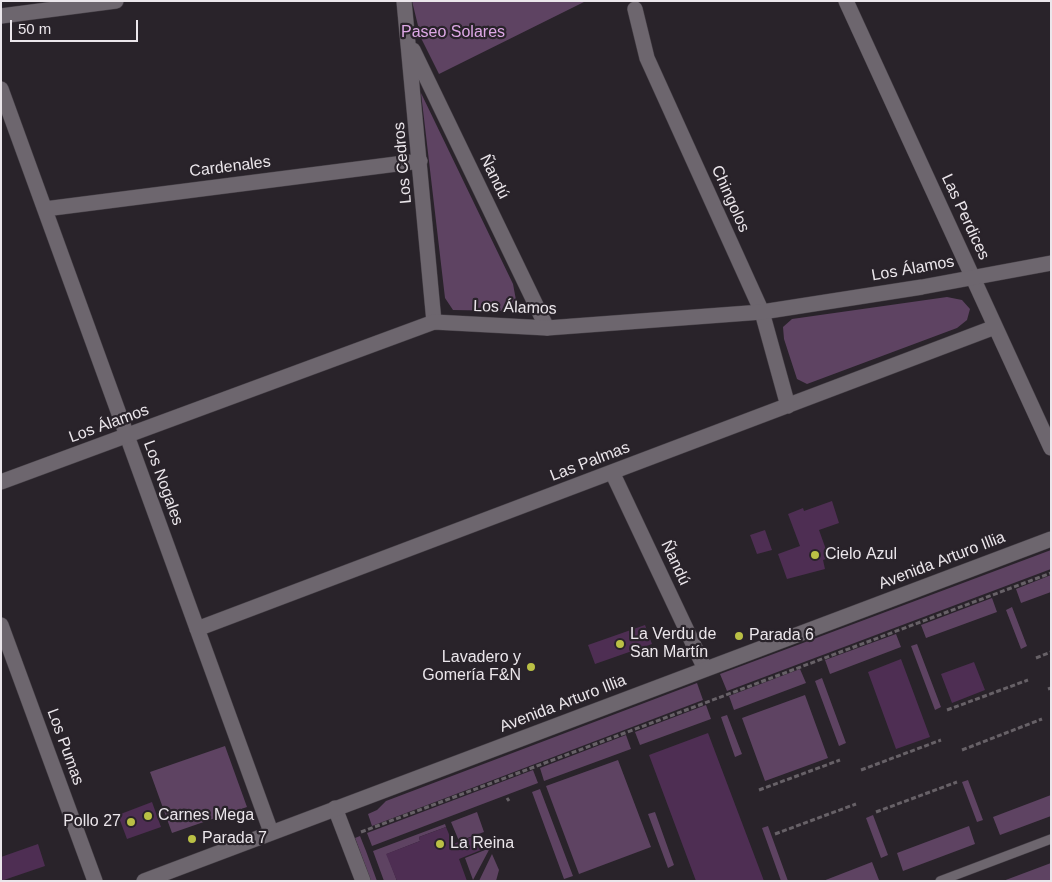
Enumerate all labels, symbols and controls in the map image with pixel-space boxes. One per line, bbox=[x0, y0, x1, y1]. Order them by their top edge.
scale bar bbox=[12, 10, 140, 42]
text: 50 m bbox=[18, 20, 51, 37]
park label: Paseo Solares bbox=[401, 23, 505, 43]
street label: Los Cedros bbox=[390, 121, 416, 205]
street label: Cardenales bbox=[188, 152, 272, 182]
street label: Ñandú bbox=[475, 152, 513, 202]
street label: Chingolos bbox=[707, 163, 753, 235]
street label: Las Perdices bbox=[937, 171, 993, 263]
street label: Los Álamos bbox=[870, 252, 956, 286]
street label: Los Álamos bbox=[473, 297, 557, 319]
street label: Los Álamos bbox=[66, 401, 152, 447]
street label: Los Nogales bbox=[139, 438, 187, 528]
street label: Las Palmas bbox=[548, 438, 632, 486]
street label: Avenida Arturo Illia bbox=[876, 528, 1008, 594]
street label: Ñandú bbox=[656, 538, 694, 588]
place label: Cielo Azul bbox=[825, 545, 897, 565]
marker: Cielo Azul bbox=[809, 549, 821, 561]
place label: La Verdu de San Martín bbox=[630, 625, 716, 663]
place label: Parada 6 bbox=[749, 626, 814, 646]
marker: Parada 6 bbox=[733, 630, 745, 642]
marker: La Verdu de San Martín bbox=[614, 638, 626, 650]
place label: Lavadero y Gomería F&N bbox=[422, 648, 521, 686]
marker: Lavadero y Gomería F&N bbox=[525, 661, 537, 673]
street label: Avenida Arturo Illia bbox=[497, 671, 629, 737]
street label: Los Pumas bbox=[42, 706, 88, 788]
place label: Carnes Mega bbox=[158, 806, 254, 826]
marker: Carnes Mega bbox=[142, 810, 154, 822]
place label: Pollo 27 bbox=[63, 812, 121, 832]
marker: Pollo 27 bbox=[125, 816, 137, 828]
place label: Parada 7 bbox=[202, 829, 267, 849]
marker: Parada 7 bbox=[186, 833, 198, 845]
place label: La Reina bbox=[450, 834, 514, 854]
marker: La Reina bbox=[434, 838, 446, 850]

